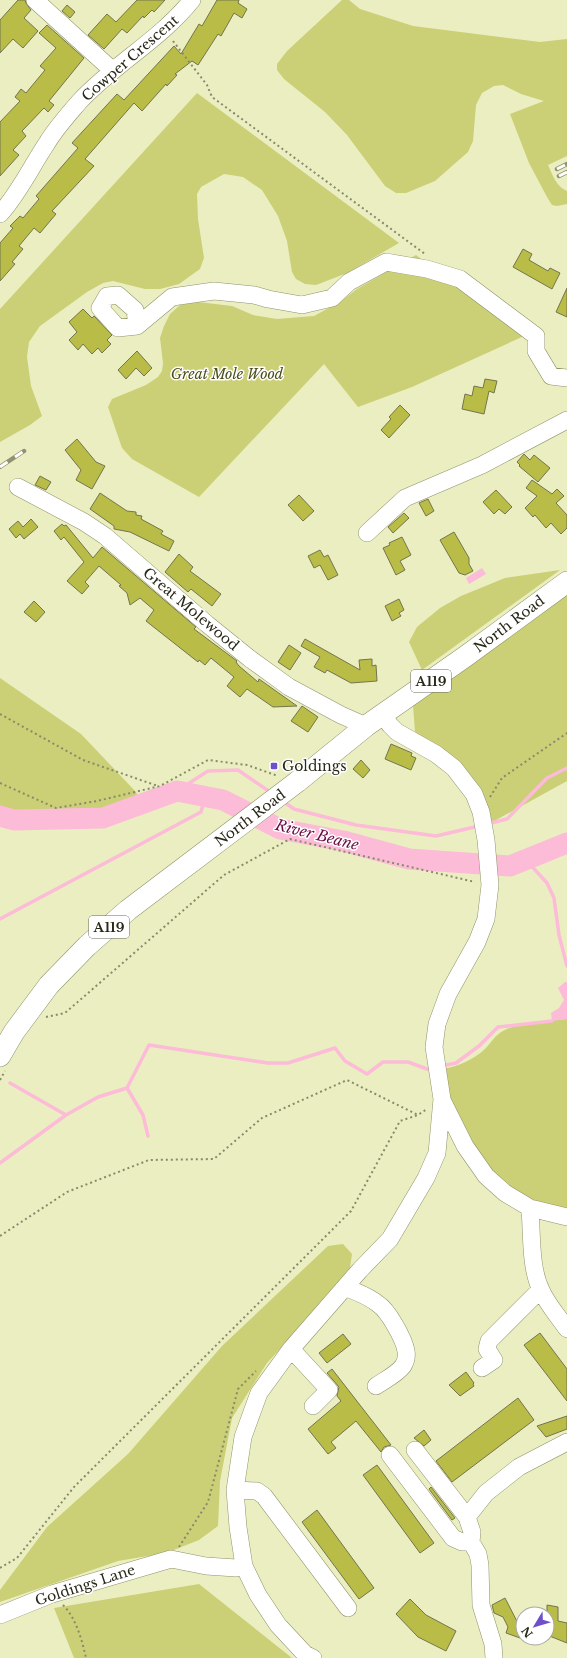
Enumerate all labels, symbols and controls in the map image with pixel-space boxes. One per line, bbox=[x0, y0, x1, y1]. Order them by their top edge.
street label: Cowper Crescent bbox=[78, 11, 183, 105]
park label: Great Mole Wood bbox=[171, 365, 284, 383]
street label: Great Molewood bbox=[139, 564, 243, 655]
street label: North Road bbox=[470, 591, 548, 657]
road number: A119 bbox=[411, 670, 451, 692]
place label: Goldings bbox=[282, 757, 347, 775]
marker: Goldings bbox=[269, 761, 279, 771]
street label: North Road bbox=[211, 785, 289, 851]
water label: River Beane bbox=[273, 815, 361, 854]
road number: A119 bbox=[89, 916, 129, 938]
street label: Goldings Lane bbox=[33, 1560, 137, 1610]
north arrow bbox=[515, 1606, 555, 1646]
text: N bbox=[518, 1623, 536, 1641]

